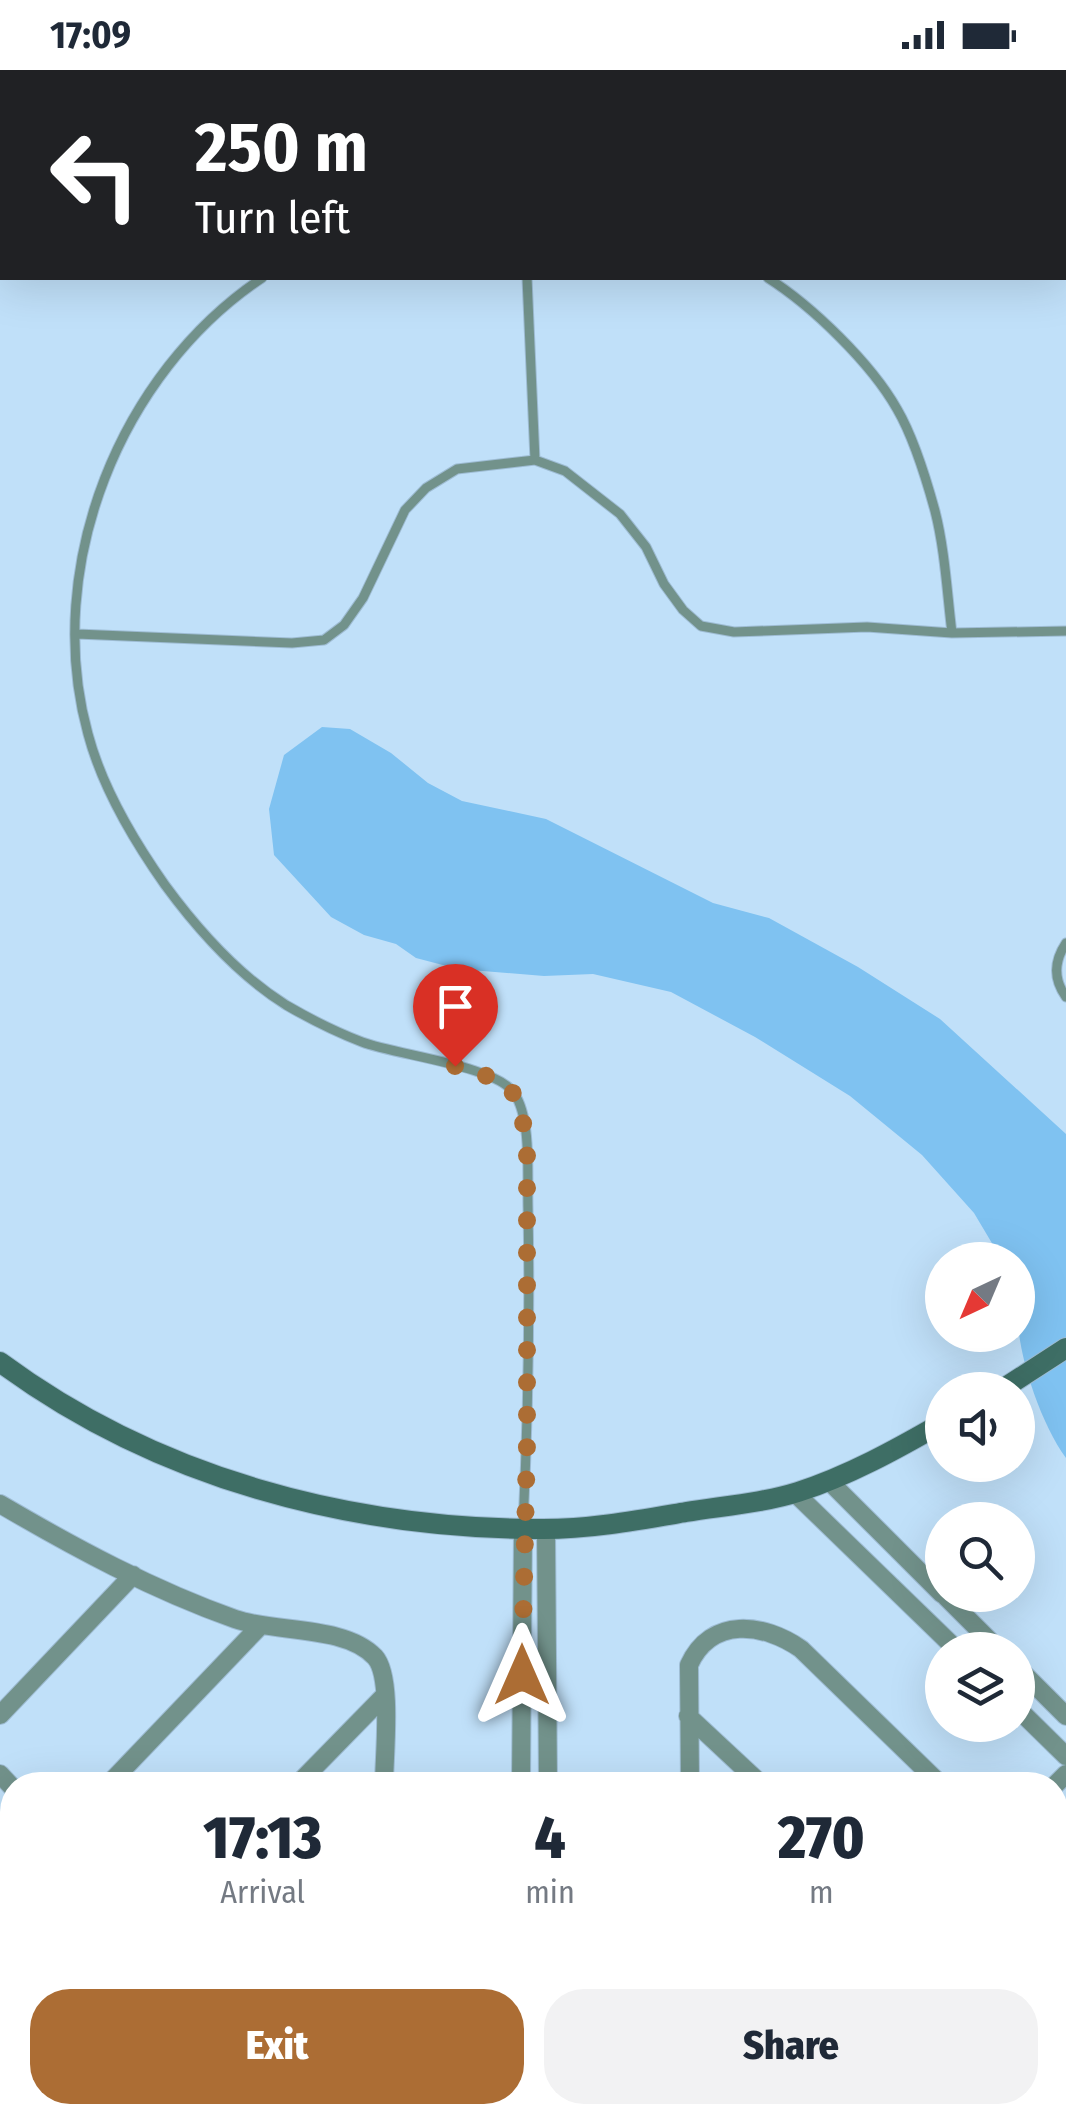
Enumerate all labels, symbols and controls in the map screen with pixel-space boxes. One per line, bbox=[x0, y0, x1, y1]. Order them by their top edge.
text: 17:09 bbox=[50, 12, 131, 58]
text: 250 m bbox=[195, 106, 368, 190]
icon: left bbox=[30, 110, 160, 240]
text: Turn left bbox=[195, 191, 350, 245]
pin bbox=[413, 964, 498, 1067]
icon: arrive bbox=[428, 979, 483, 1034]
north arrow bbox=[925, 1242, 1035, 1352]
map controls bbox=[925, 1242, 1035, 1742]
button: sound bbox=[925, 1372, 1035, 1482]
button: search bbox=[925, 1502, 1035, 1612]
position arrow bbox=[470, 1623, 574, 1727]
button: layers bbox=[925, 1632, 1035, 1742]
text: 17:13 bbox=[203, 1802, 322, 1874]
text: 4 bbox=[534, 1802, 566, 1874]
text: 270 bbox=[778, 1802, 865, 1874]
text: Arrival bbox=[220, 1873, 305, 1911]
text: min bbox=[525, 1873, 575, 1911]
text: m bbox=[809, 1873, 834, 1911]
button: Exit bbox=[30, 1989, 524, 2104]
button: Share bbox=[544, 1989, 1038, 2104]

